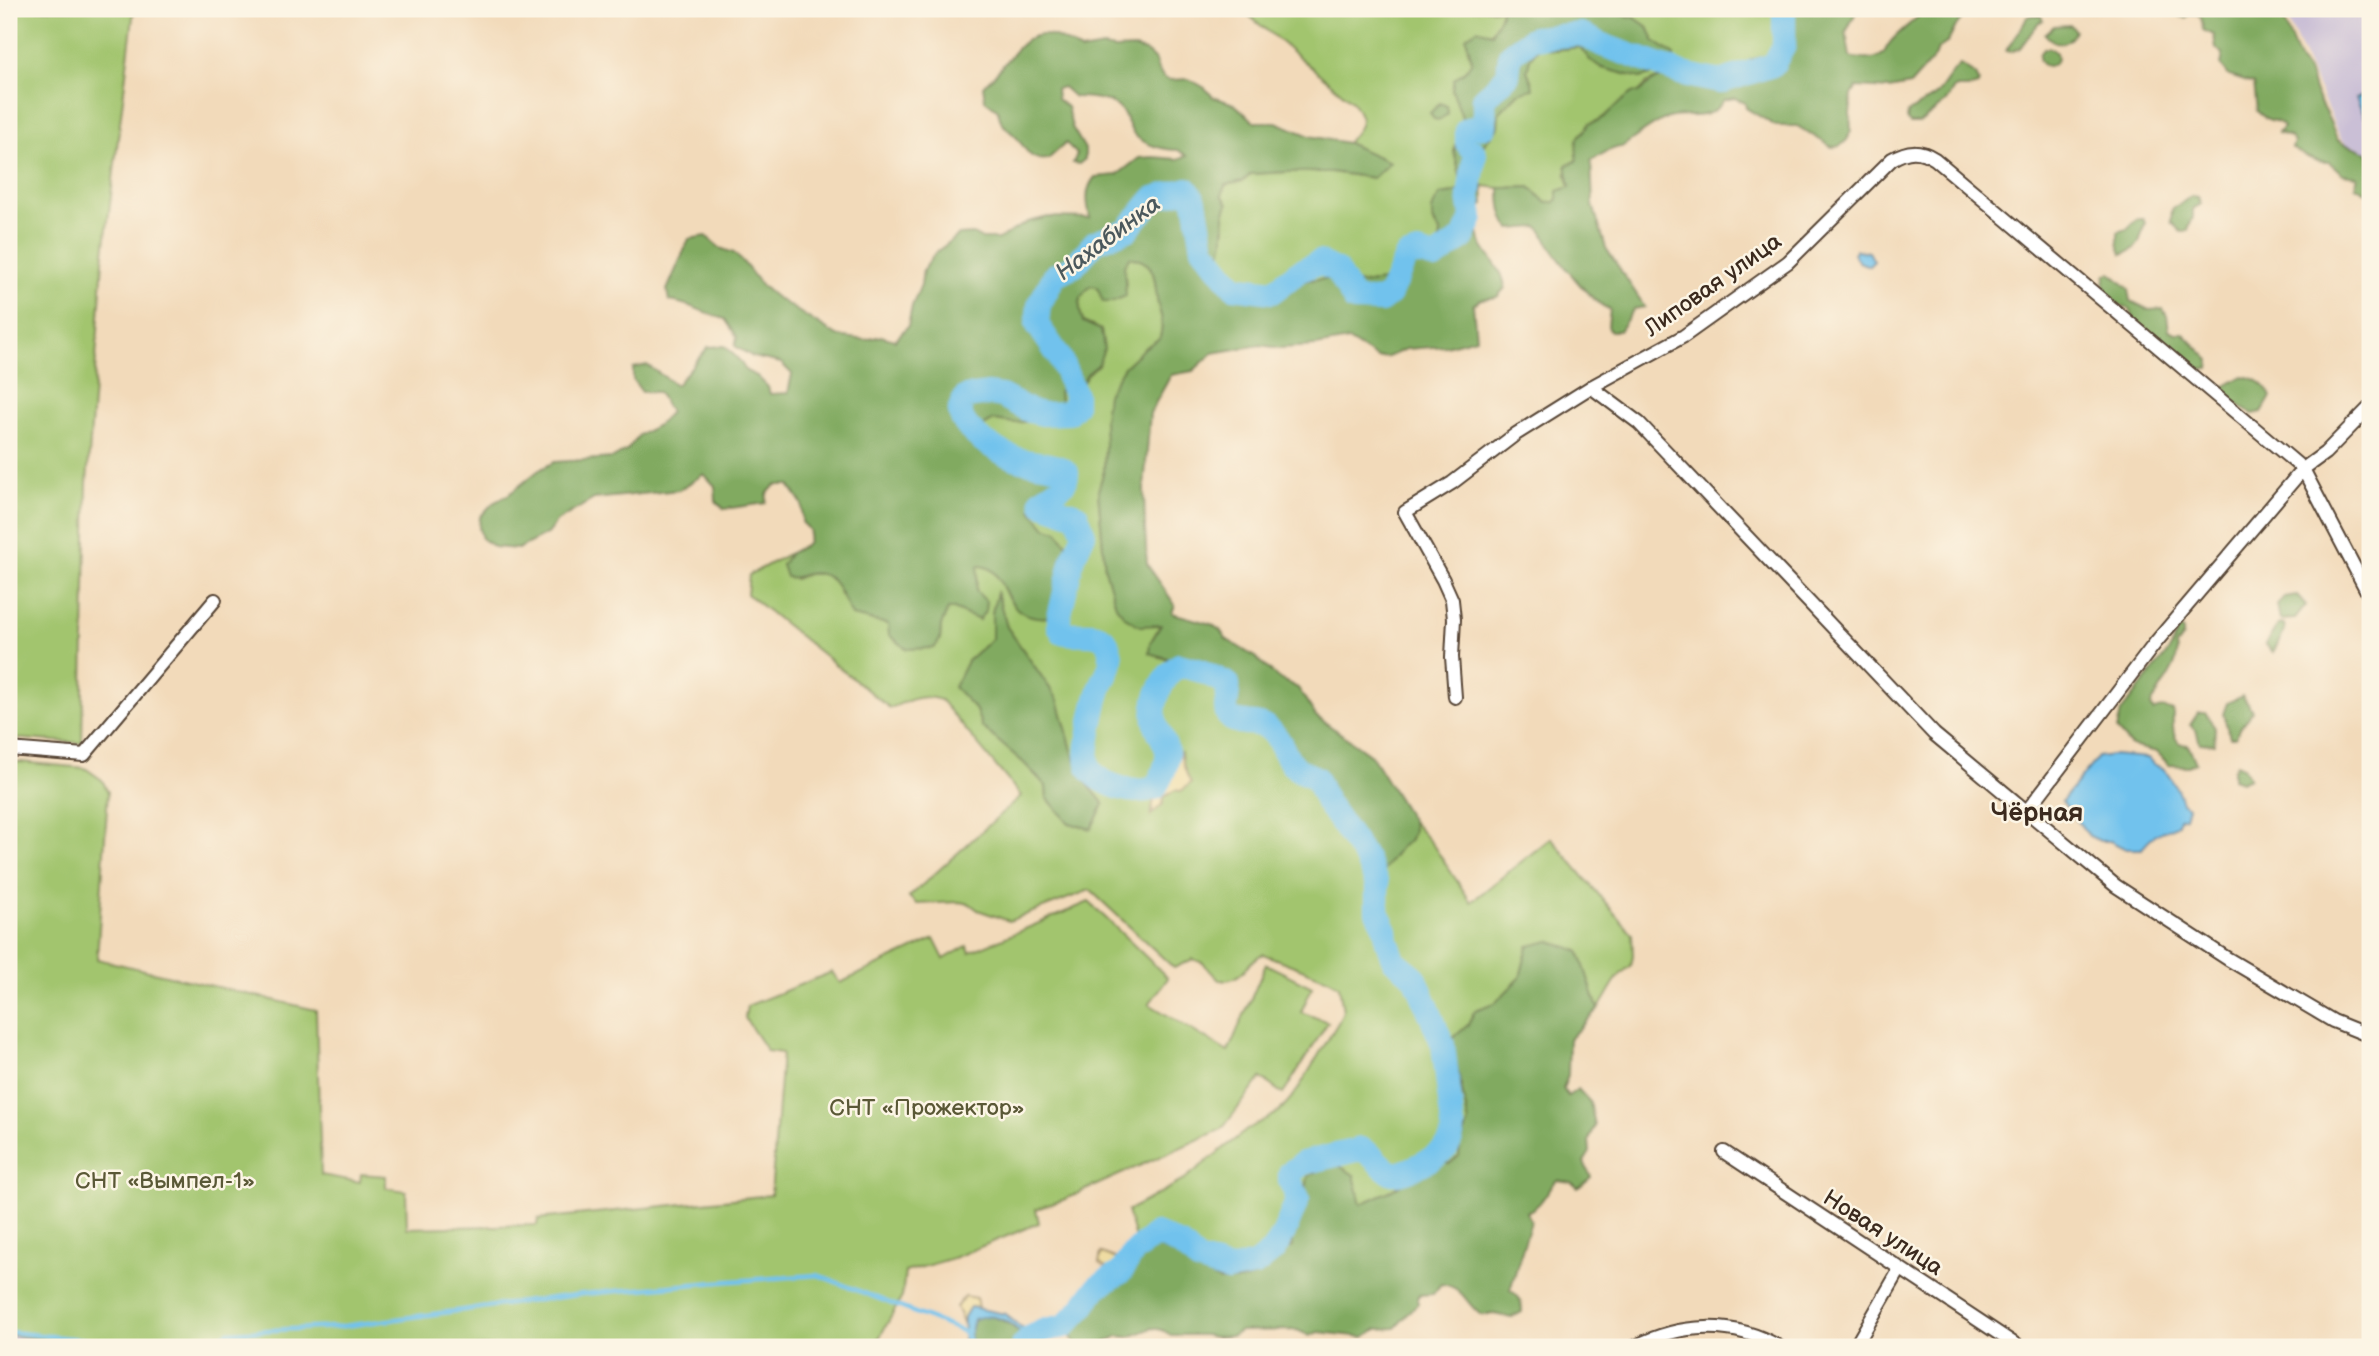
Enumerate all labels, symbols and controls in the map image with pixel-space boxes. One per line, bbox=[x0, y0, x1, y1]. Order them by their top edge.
water label: Нахабинка bbox=[1050, 189, 1166, 287]
street label: Липовая улица bbox=[1638, 227, 1787, 343]
district label: Чёрная bbox=[1991, 798, 2083, 829]
park label: СНТ «Прожектор» bbox=[829, 1094, 1025, 1122]
park label: СНТ «Вымпел-1» bbox=[75, 1167, 255, 1195]
street label: Новая улица bbox=[1818, 1184, 1949, 1282]

